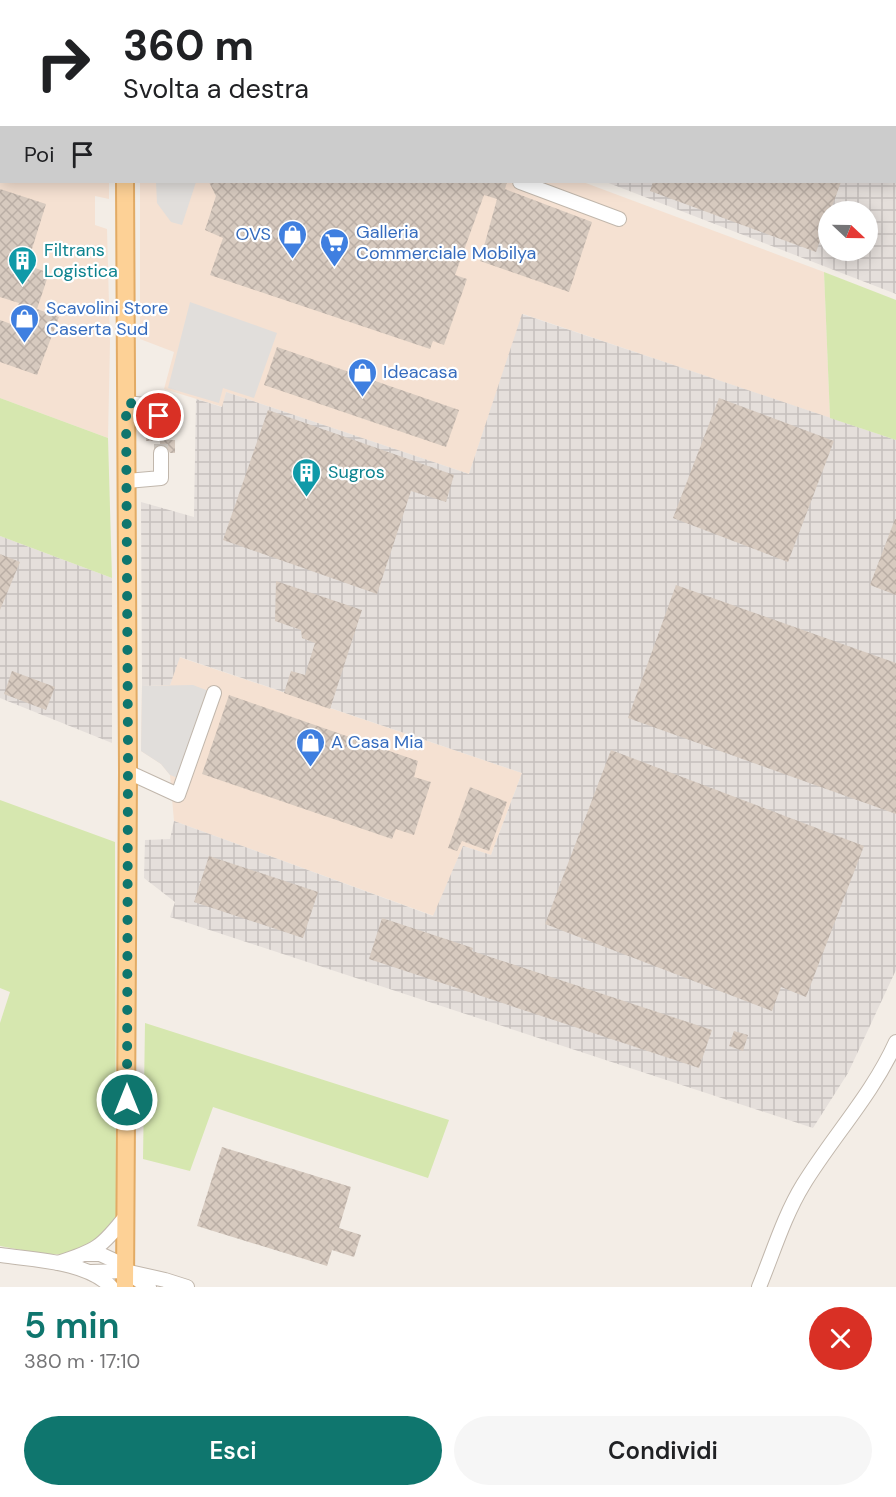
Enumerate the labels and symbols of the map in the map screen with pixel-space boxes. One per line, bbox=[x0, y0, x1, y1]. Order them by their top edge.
north arrow bbox=[818, 201, 878, 261]
shop icon: OVS bbox=[276, 218, 308, 260]
place label: Galleria Commerciale Mobilya bbox=[356, 220, 536, 265]
place label: OVS bbox=[236, 222, 271, 246]
supermarket icon: Galleria Commerciale Mobilya bbox=[319, 226, 351, 268]
place label: Filtrans Logistica bbox=[44, 238, 118, 283]
building icon: Filtrans Logistica bbox=[7, 244, 39, 286]
place label: Scavolini Store Caserta Sud bbox=[46, 296, 168, 341]
shop icon: Scavolini Store Caserta Sud bbox=[9, 302, 41, 344]
shop icon: Ideacasa bbox=[346, 356, 378, 398]
place label: Ideacasa bbox=[383, 360, 457, 384]
pin bbox=[133, 390, 184, 441]
building icon: Sugros bbox=[291, 456, 323, 498]
place label: Sugros bbox=[328, 460, 385, 484]
shop icon: A Casa Mia bbox=[294, 726, 326, 768]
place label: A Casa Mia bbox=[331, 730, 423, 754]
position arrow bbox=[95, 1068, 159, 1132]

